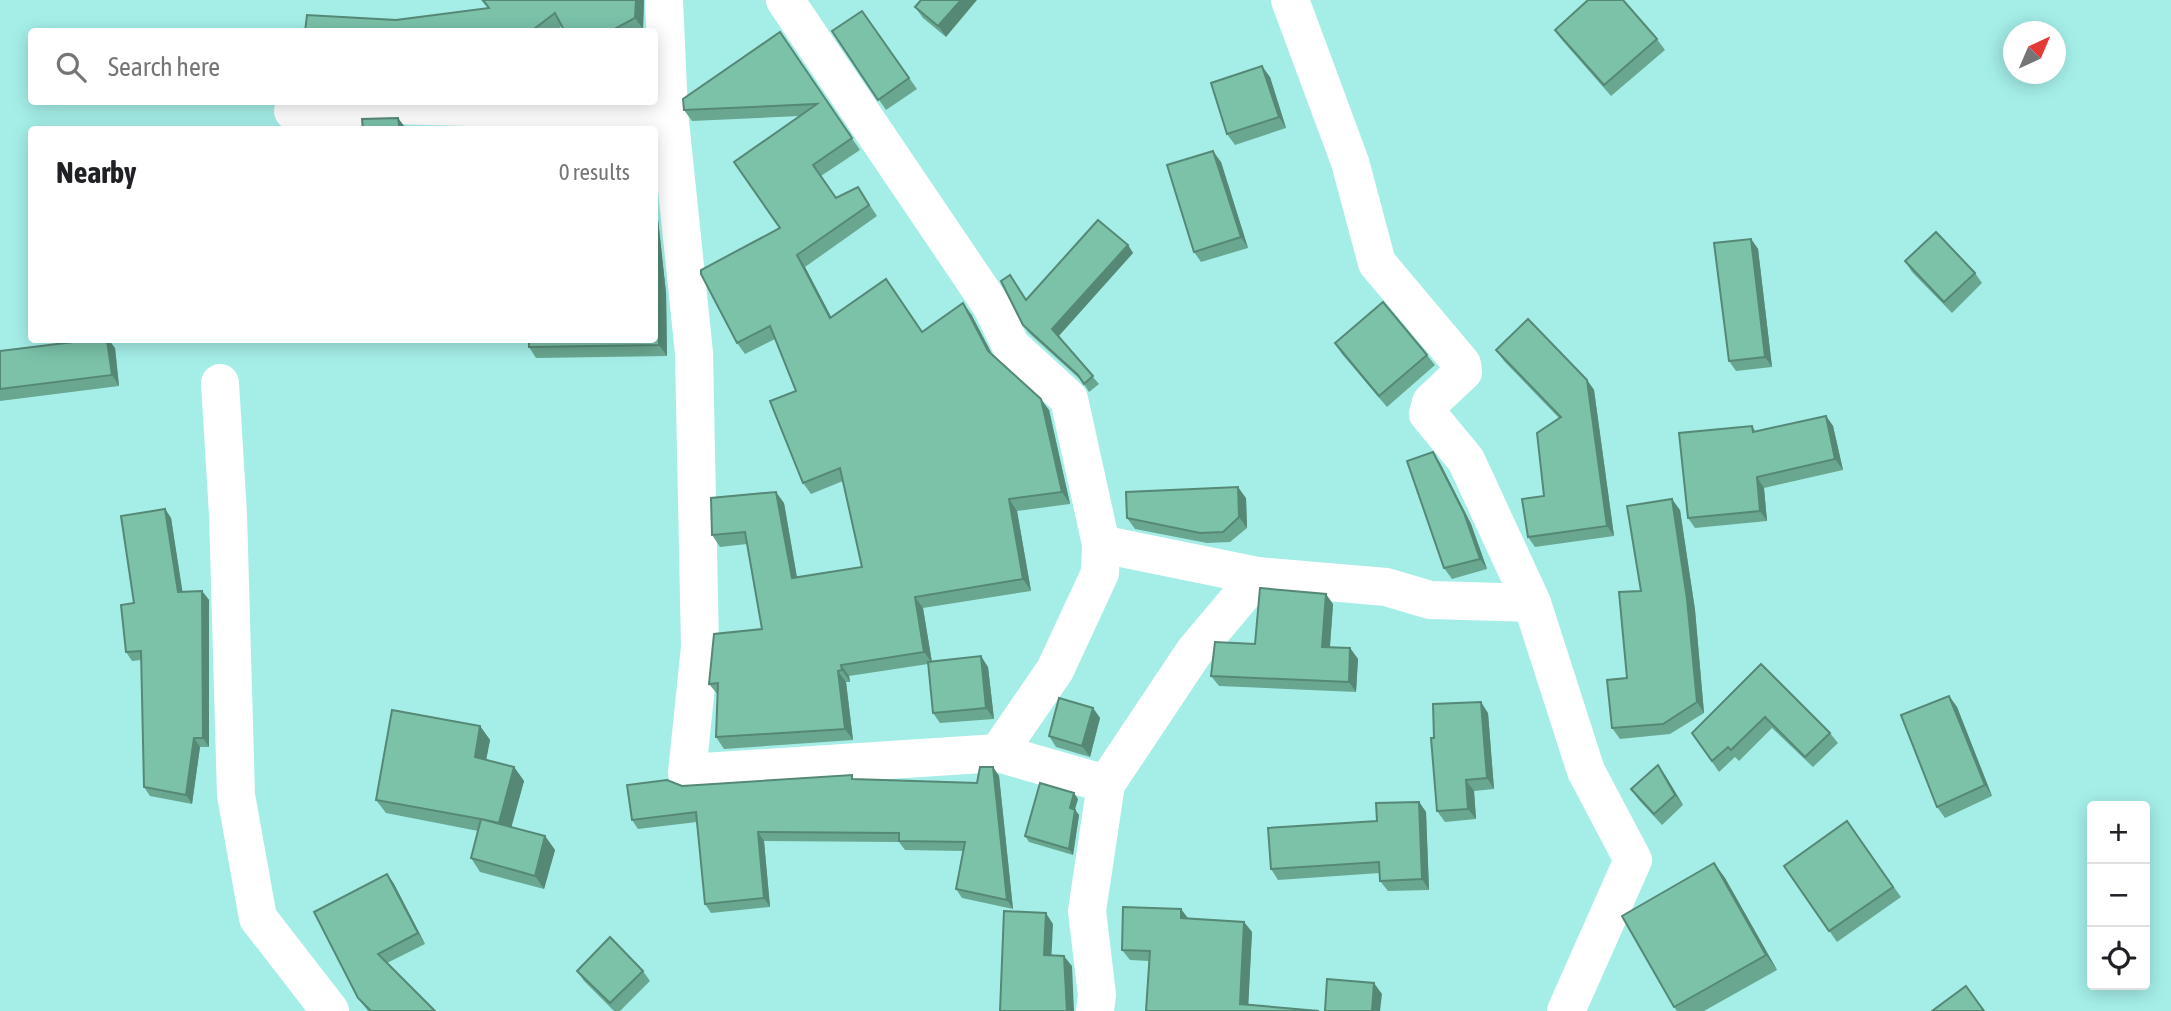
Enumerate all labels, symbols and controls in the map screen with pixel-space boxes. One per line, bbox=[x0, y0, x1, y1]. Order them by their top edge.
north arrow bbox=[2003, 21, 2066, 84]
search box bbox=[28, 28, 658, 105]
icon: search bbox=[52, 48, 90, 86]
text: Search here bbox=[108, 52, 220, 82]
text: Nearby bbox=[56, 155, 136, 189]
text: 0 results bbox=[559, 159, 630, 185]
map controls bbox=[2087, 801, 2150, 990]
button: + bbox=[2087, 801, 2150, 864]
button: − bbox=[2087, 864, 2150, 927]
button: locate bbox=[2087, 927, 2150, 990]

